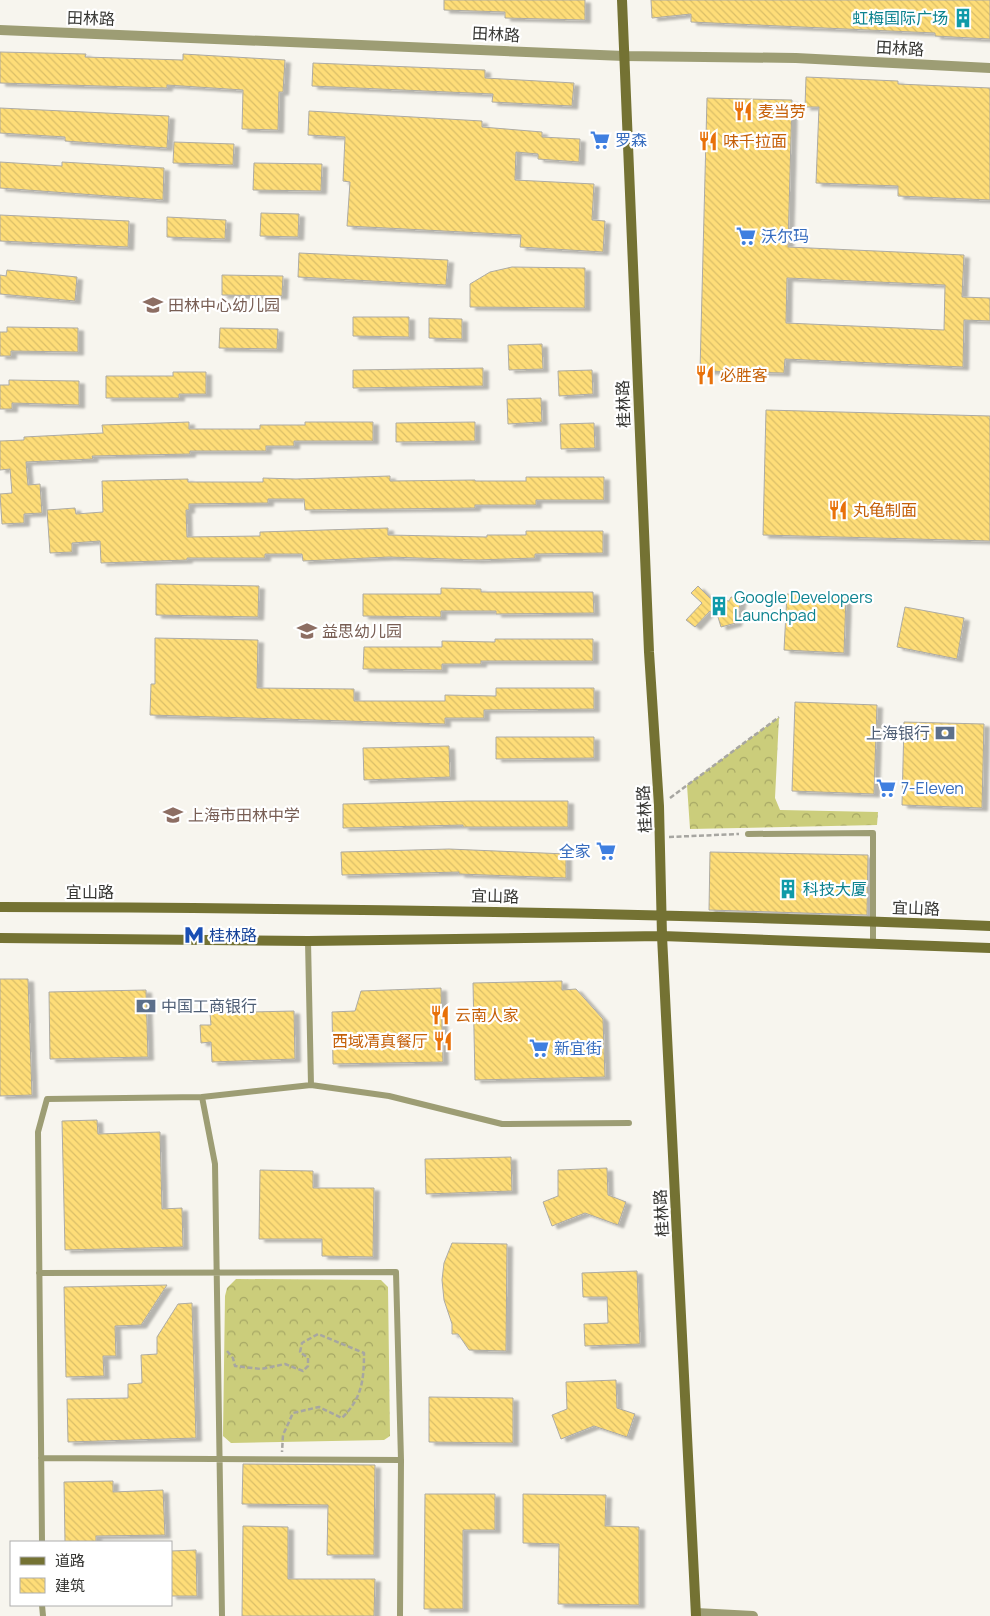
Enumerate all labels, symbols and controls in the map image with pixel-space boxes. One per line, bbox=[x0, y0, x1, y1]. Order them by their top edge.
street label: 田林路 bbox=[67, 6, 115, 30]
place label: 虹梅国际广场 bbox=[852, 7, 948, 29]
building icon: 虹梅国际广场 bbox=[952, 7, 974, 29]
street label: 田林路 bbox=[471, 22, 521, 46]
street label: 田林路 bbox=[875, 36, 925, 60]
restaurant icon: 麦当劳 bbox=[732, 100, 754, 122]
place label: 麦当劳 bbox=[758, 100, 806, 122]
supermarket icon: 罗森 bbox=[589, 129, 611, 151]
place label: 罗森 bbox=[615, 129, 647, 151]
restaurant icon: 味千拉面 bbox=[697, 130, 719, 152]
place label: 味千拉面 bbox=[723, 130, 787, 152]
supermarket icon: 沃尔玛 bbox=[735, 225, 757, 247]
place label: 沃尔玛 bbox=[761, 225, 809, 247]
school or university icon: 田林中心幼儿园 bbox=[142, 294, 164, 316]
place label: 田林中心幼儿园 bbox=[168, 294, 280, 316]
restaurant icon: 必胜客 bbox=[694, 364, 716, 386]
place label: 必胜客 bbox=[720, 364, 768, 386]
street label: 桂林路 bbox=[611, 380, 635, 428]
restaurant icon: 丸龟制面 bbox=[827, 499, 849, 521]
place label: 丸龟制面 bbox=[853, 499, 917, 521]
place label: Google Developers Launchpad bbox=[734, 586, 873, 626]
building icon: Google Developers Launchpad bbox=[708, 595, 730, 617]
school or university icon: 益思幼儿园 bbox=[296, 620, 318, 642]
place label: 益思幼儿园 bbox=[322, 620, 402, 642]
place label: 上海银行 bbox=[866, 722, 930, 744]
bank icon: 上海银行 bbox=[934, 722, 956, 744]
supermarket icon: 7-Eleven bbox=[875, 777, 897, 799]
place label: 7-Eleven bbox=[901, 777, 964, 799]
street label: 桂林路 bbox=[632, 784, 656, 834]
school or university icon: 上海市田林中学 bbox=[162, 804, 184, 826]
place label: 上海市田林中学 bbox=[188, 804, 300, 826]
place label: 全家 bbox=[559, 840, 591, 862]
supermarket icon: 全家 bbox=[595, 840, 617, 862]
building icon: 科技大厦 bbox=[777, 878, 799, 900]
place label: 科技大厦 bbox=[803, 878, 867, 900]
street label: 宜山路 bbox=[66, 881, 114, 903]
street label: 宜山路 bbox=[471, 885, 519, 907]
street label: 宜山路 bbox=[892, 896, 940, 920]
metro station icon: 桂林路 bbox=[183, 924, 205, 946]
place label: 桂林路 bbox=[209, 924, 257, 946]
bank icon: 中国工商银行 bbox=[135, 995, 157, 1017]
place label: 中国工商银行 bbox=[161, 995, 257, 1017]
restaurant icon: 云南人家 bbox=[429, 1004, 451, 1026]
place label: 云南人家 bbox=[455, 1004, 519, 1026]
place label: 西域凊真餐厅 bbox=[332, 1030, 428, 1052]
restaurant icon: 西域凊真餐厅 bbox=[432, 1030, 454, 1052]
supermarket icon: 新宜街 bbox=[528, 1037, 550, 1059]
place label: 新宜街 bbox=[554, 1037, 602, 1059]
street label: 桂林路 bbox=[649, 1188, 673, 1238]
legend bbox=[10, 1541, 172, 1606]
text: 道路 bbox=[55, 1550, 85, 1571]
text: 建筑 bbox=[55, 1575, 85, 1596]

